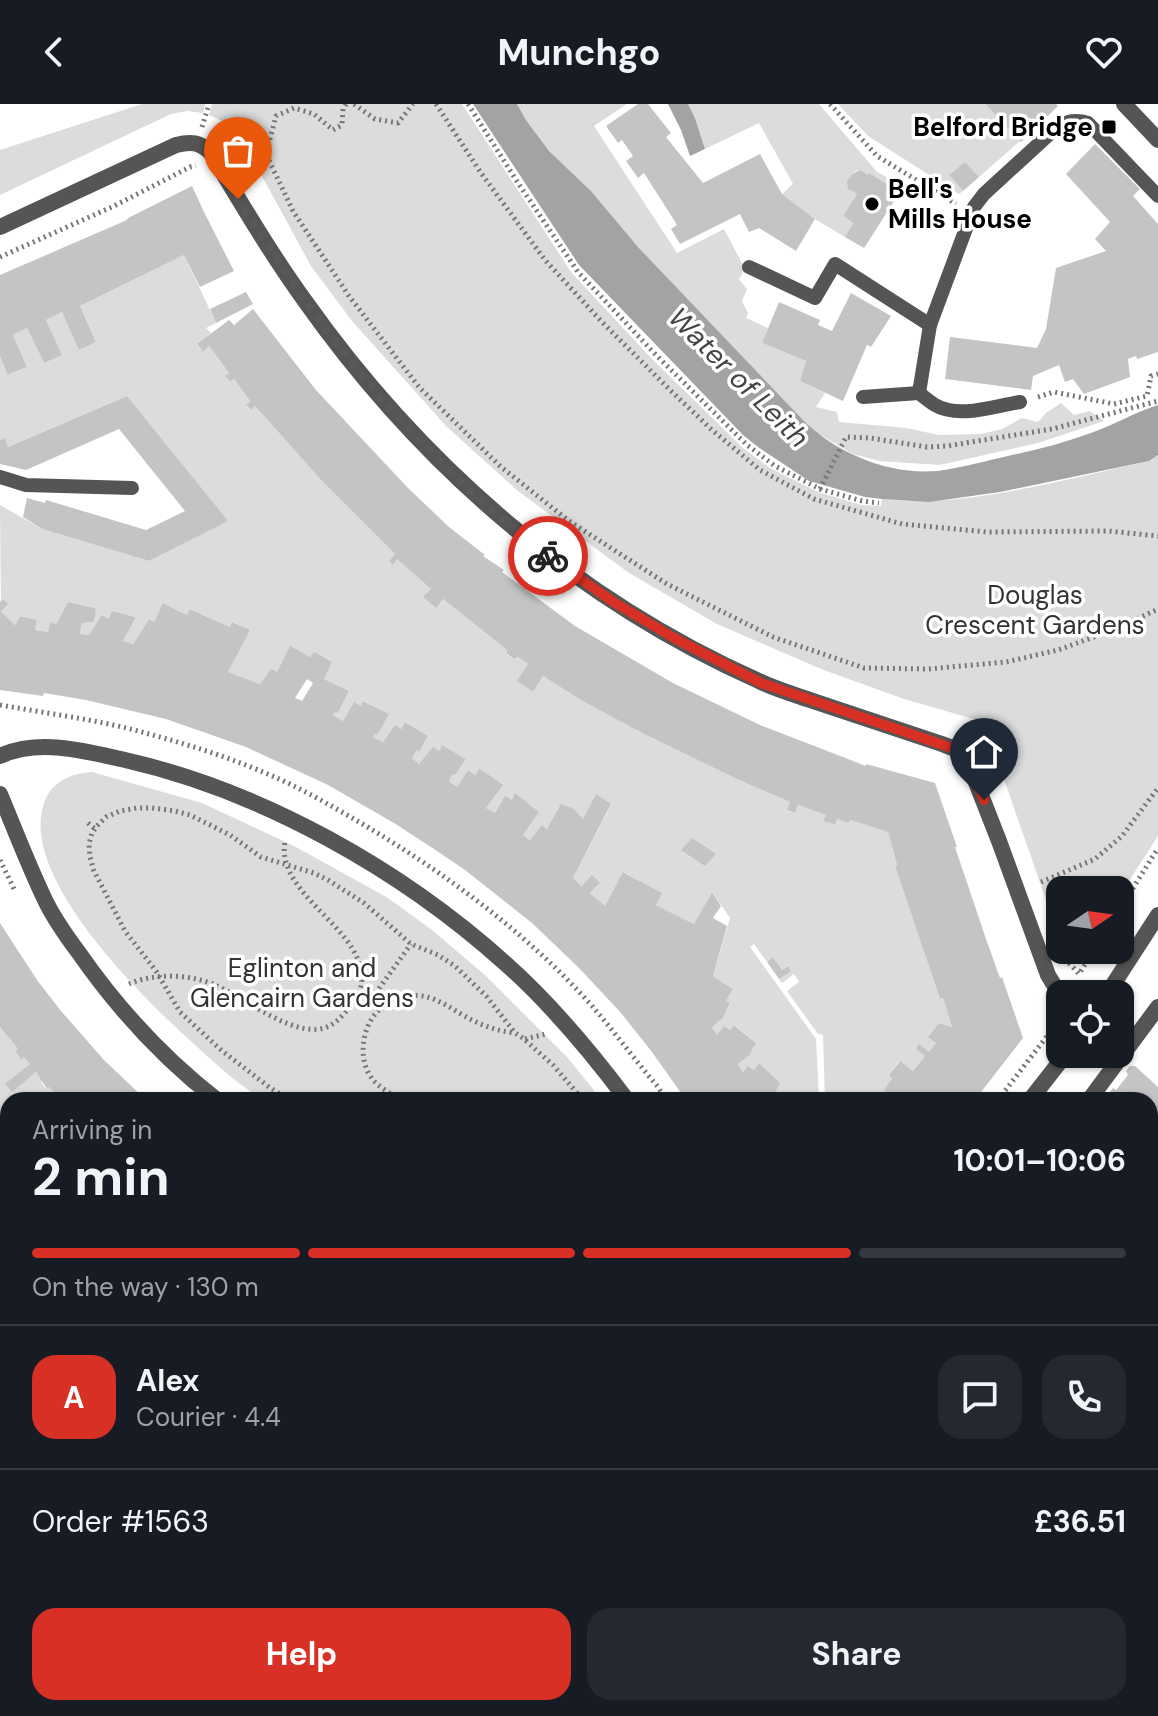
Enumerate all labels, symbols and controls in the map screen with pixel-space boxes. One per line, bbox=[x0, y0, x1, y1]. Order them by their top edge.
text: Munchgo bbox=[497, 29, 661, 76]
icon: back bbox=[32, 30, 76, 74]
icon: heart bbox=[1082, 30, 1126, 74]
place label: Belford Bridge bbox=[913, 110, 1093, 144]
pin bbox=[204, 117, 272, 199]
marker: Belford Bridge bbox=[1100, 118, 1118, 136]
icon: bag bbox=[216, 129, 260, 173]
place label: Bell's Mills House bbox=[888, 172, 1032, 236]
marker: Bell's Mills House bbox=[863, 195, 881, 213]
water label: Water of Leith bbox=[660, 299, 817, 456]
courier bbox=[508, 516, 588, 596]
icon: bike bbox=[526, 534, 570, 578]
park label: Douglas Crescent Gardens bbox=[925, 578, 1145, 642]
pin bbox=[950, 718, 1018, 800]
icon: home bbox=[962, 730, 1006, 774]
north arrow bbox=[1046, 876, 1134, 964]
map controls bbox=[1046, 876, 1134, 1068]
park label: Eglinton and Glencairn Gardens bbox=[190, 951, 414, 1015]
button: locate bbox=[1046, 980, 1134, 1068]
text: Arriving in bbox=[32, 1113, 152, 1147]
text: 10:01–10:06 bbox=[954, 1141, 1126, 1180]
text: 2 min bbox=[32, 1143, 170, 1211]
text: On the way · 130 m bbox=[32, 1270, 259, 1304]
button: chat bbox=[938, 1355, 1022, 1439]
button: phone bbox=[1042, 1355, 1126, 1439]
text: Alex bbox=[136, 1361, 199, 1400]
text: A bbox=[63, 1378, 85, 1417]
text: Courier · 4.4 bbox=[136, 1400, 281, 1434]
text: Order #1563 bbox=[32, 1502, 209, 1541]
text: £36.51 bbox=[1034, 1502, 1126, 1541]
button: Help bbox=[32, 1608, 571, 1700]
button: Share bbox=[587, 1608, 1126, 1700]

